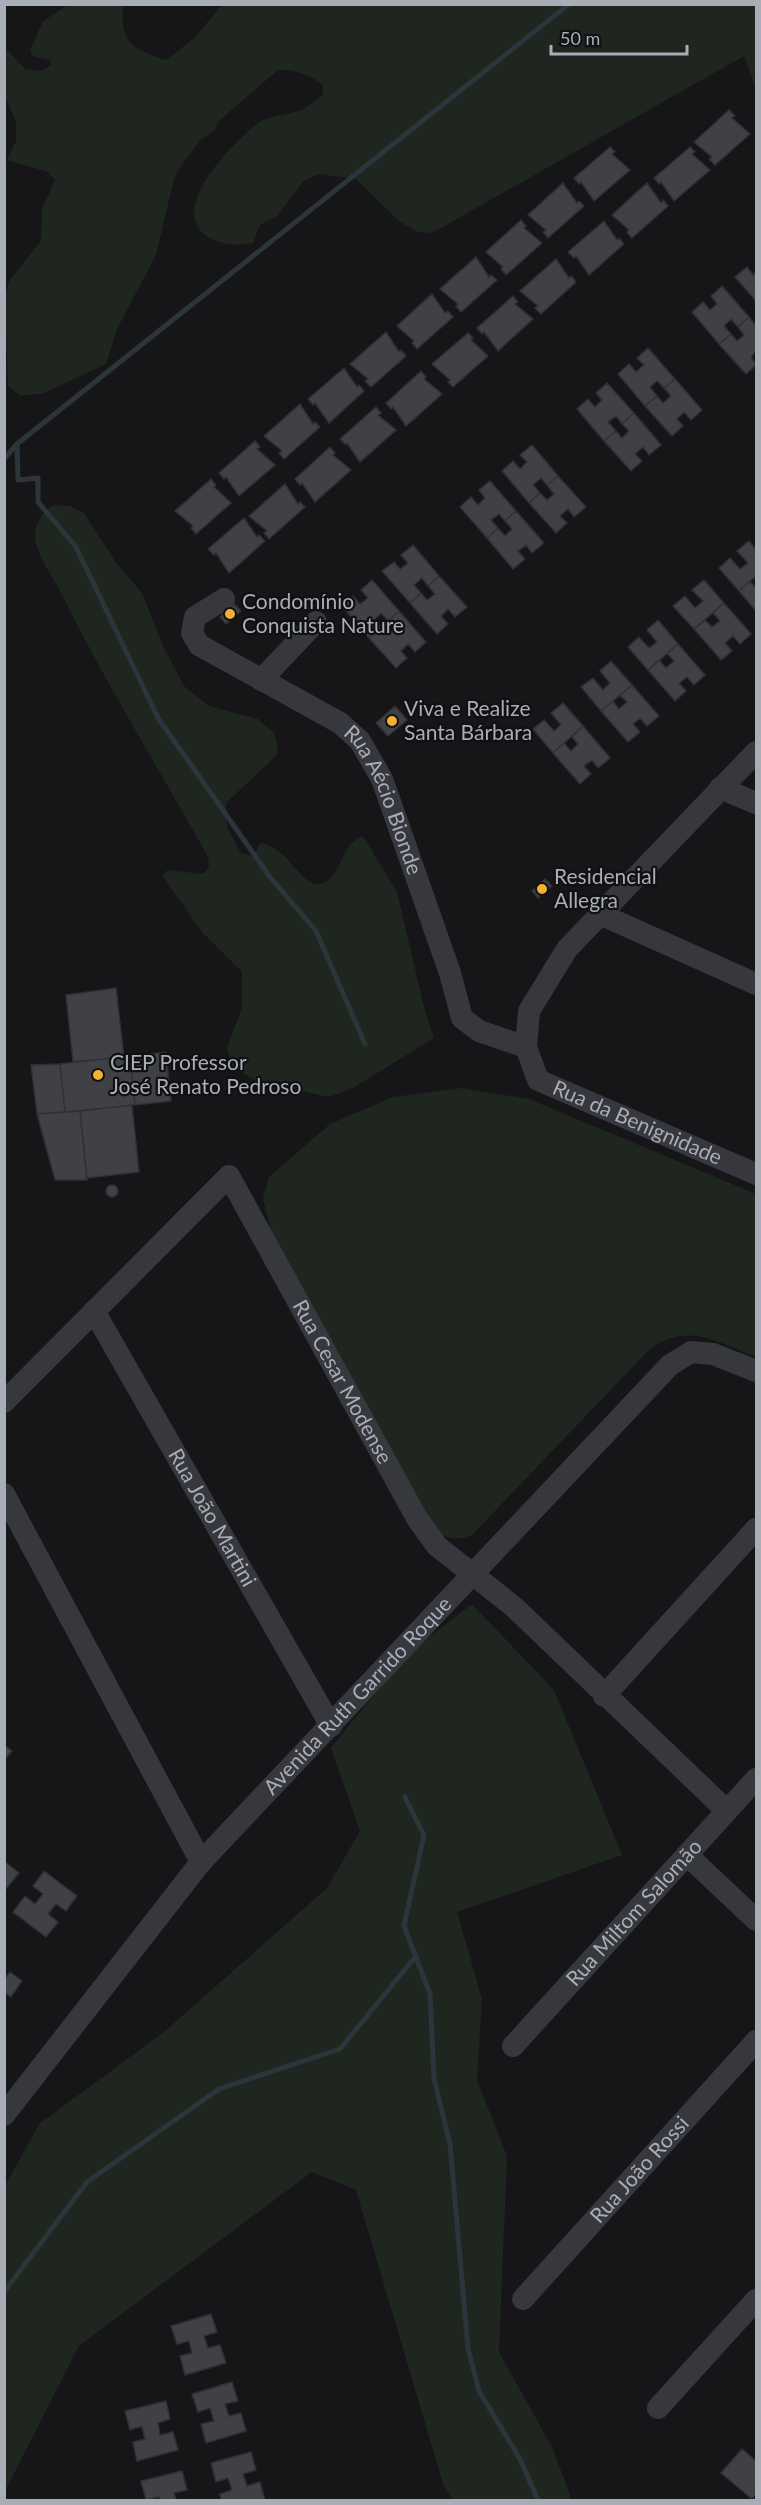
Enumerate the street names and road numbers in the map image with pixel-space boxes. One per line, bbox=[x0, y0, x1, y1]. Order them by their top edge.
street label: Rua Aécio Bionde bbox=[340, 719, 429, 878]
street label: Rua da Benignidade bbox=[549, 1074, 726, 1169]
street label: Rua Cesar Modense bbox=[288, 1295, 399, 1468]
street label: Rua João Martini bbox=[164, 1444, 263, 1590]
street label: Avenida Ruth Garrido Roque bbox=[257, 1591, 456, 1799]
street label: Rua Miltom Salomão bbox=[560, 1833, 706, 1991]
street label: Rua João Rossi bbox=[584, 2110, 693, 2228]

